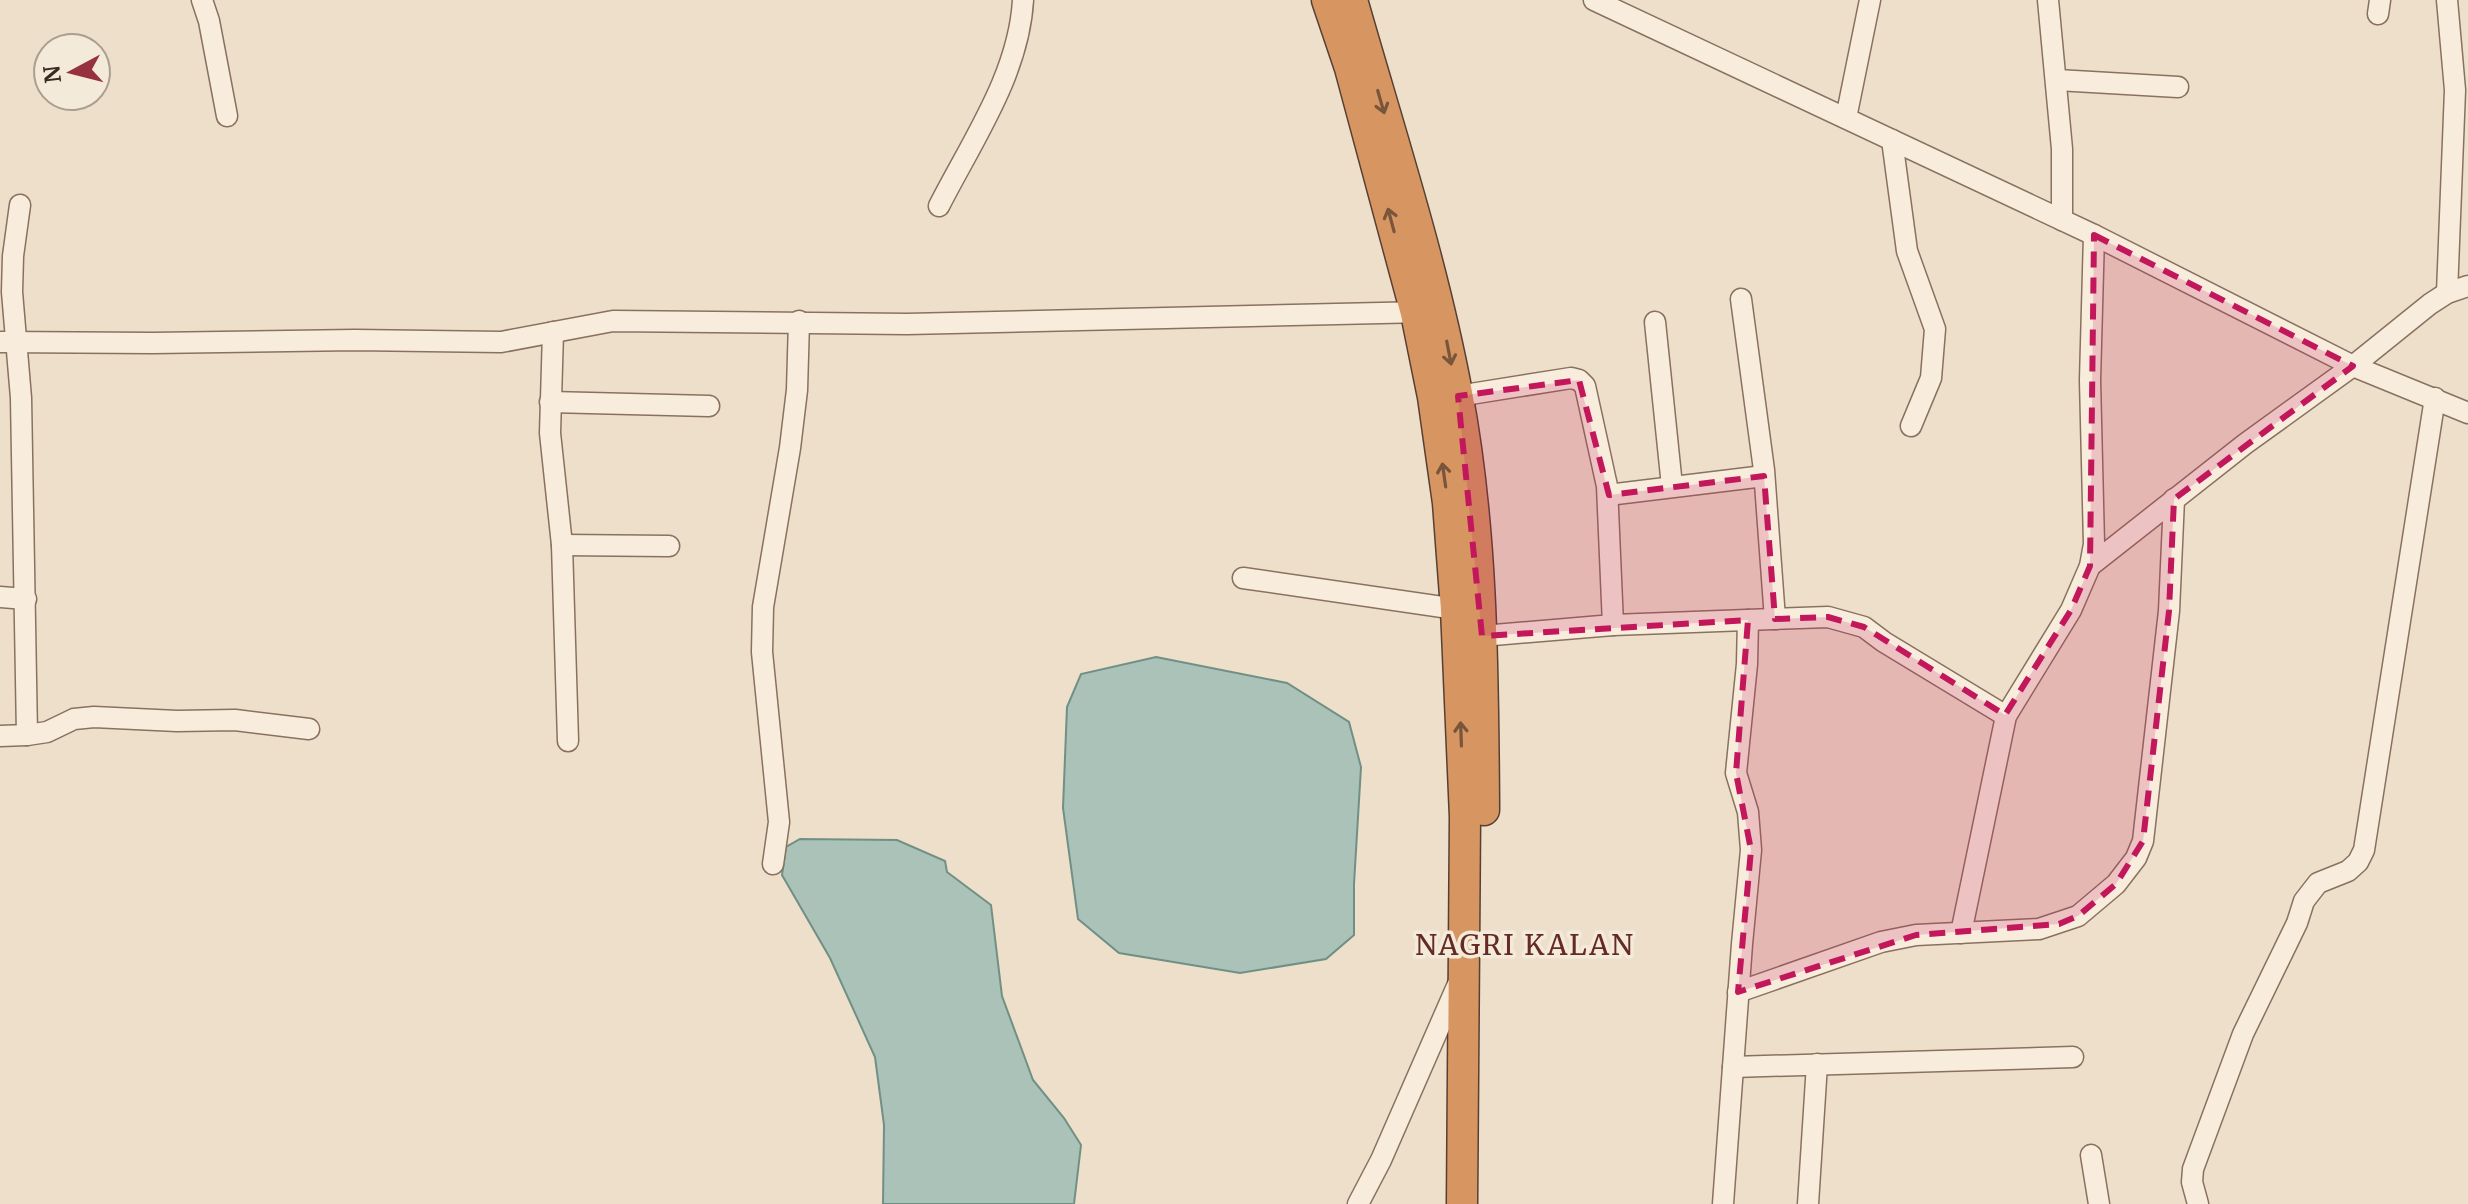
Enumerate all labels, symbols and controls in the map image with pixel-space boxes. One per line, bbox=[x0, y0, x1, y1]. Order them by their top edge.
north arrow bbox=[32, 32, 112, 112]
text: N bbox=[37, 63, 67, 85]
one-way arrow bbox=[1374, 88, 1389, 114]
one-way arrow bbox=[1383, 208, 1398, 234]
one-way arrow bbox=[1442, 339, 1457, 365]
one-way arrow bbox=[1436, 463, 1451, 488]
one-way arrow bbox=[1454, 721, 1469, 748]
district label: NAGRI KALAN bbox=[1415, 927, 1635, 963]

